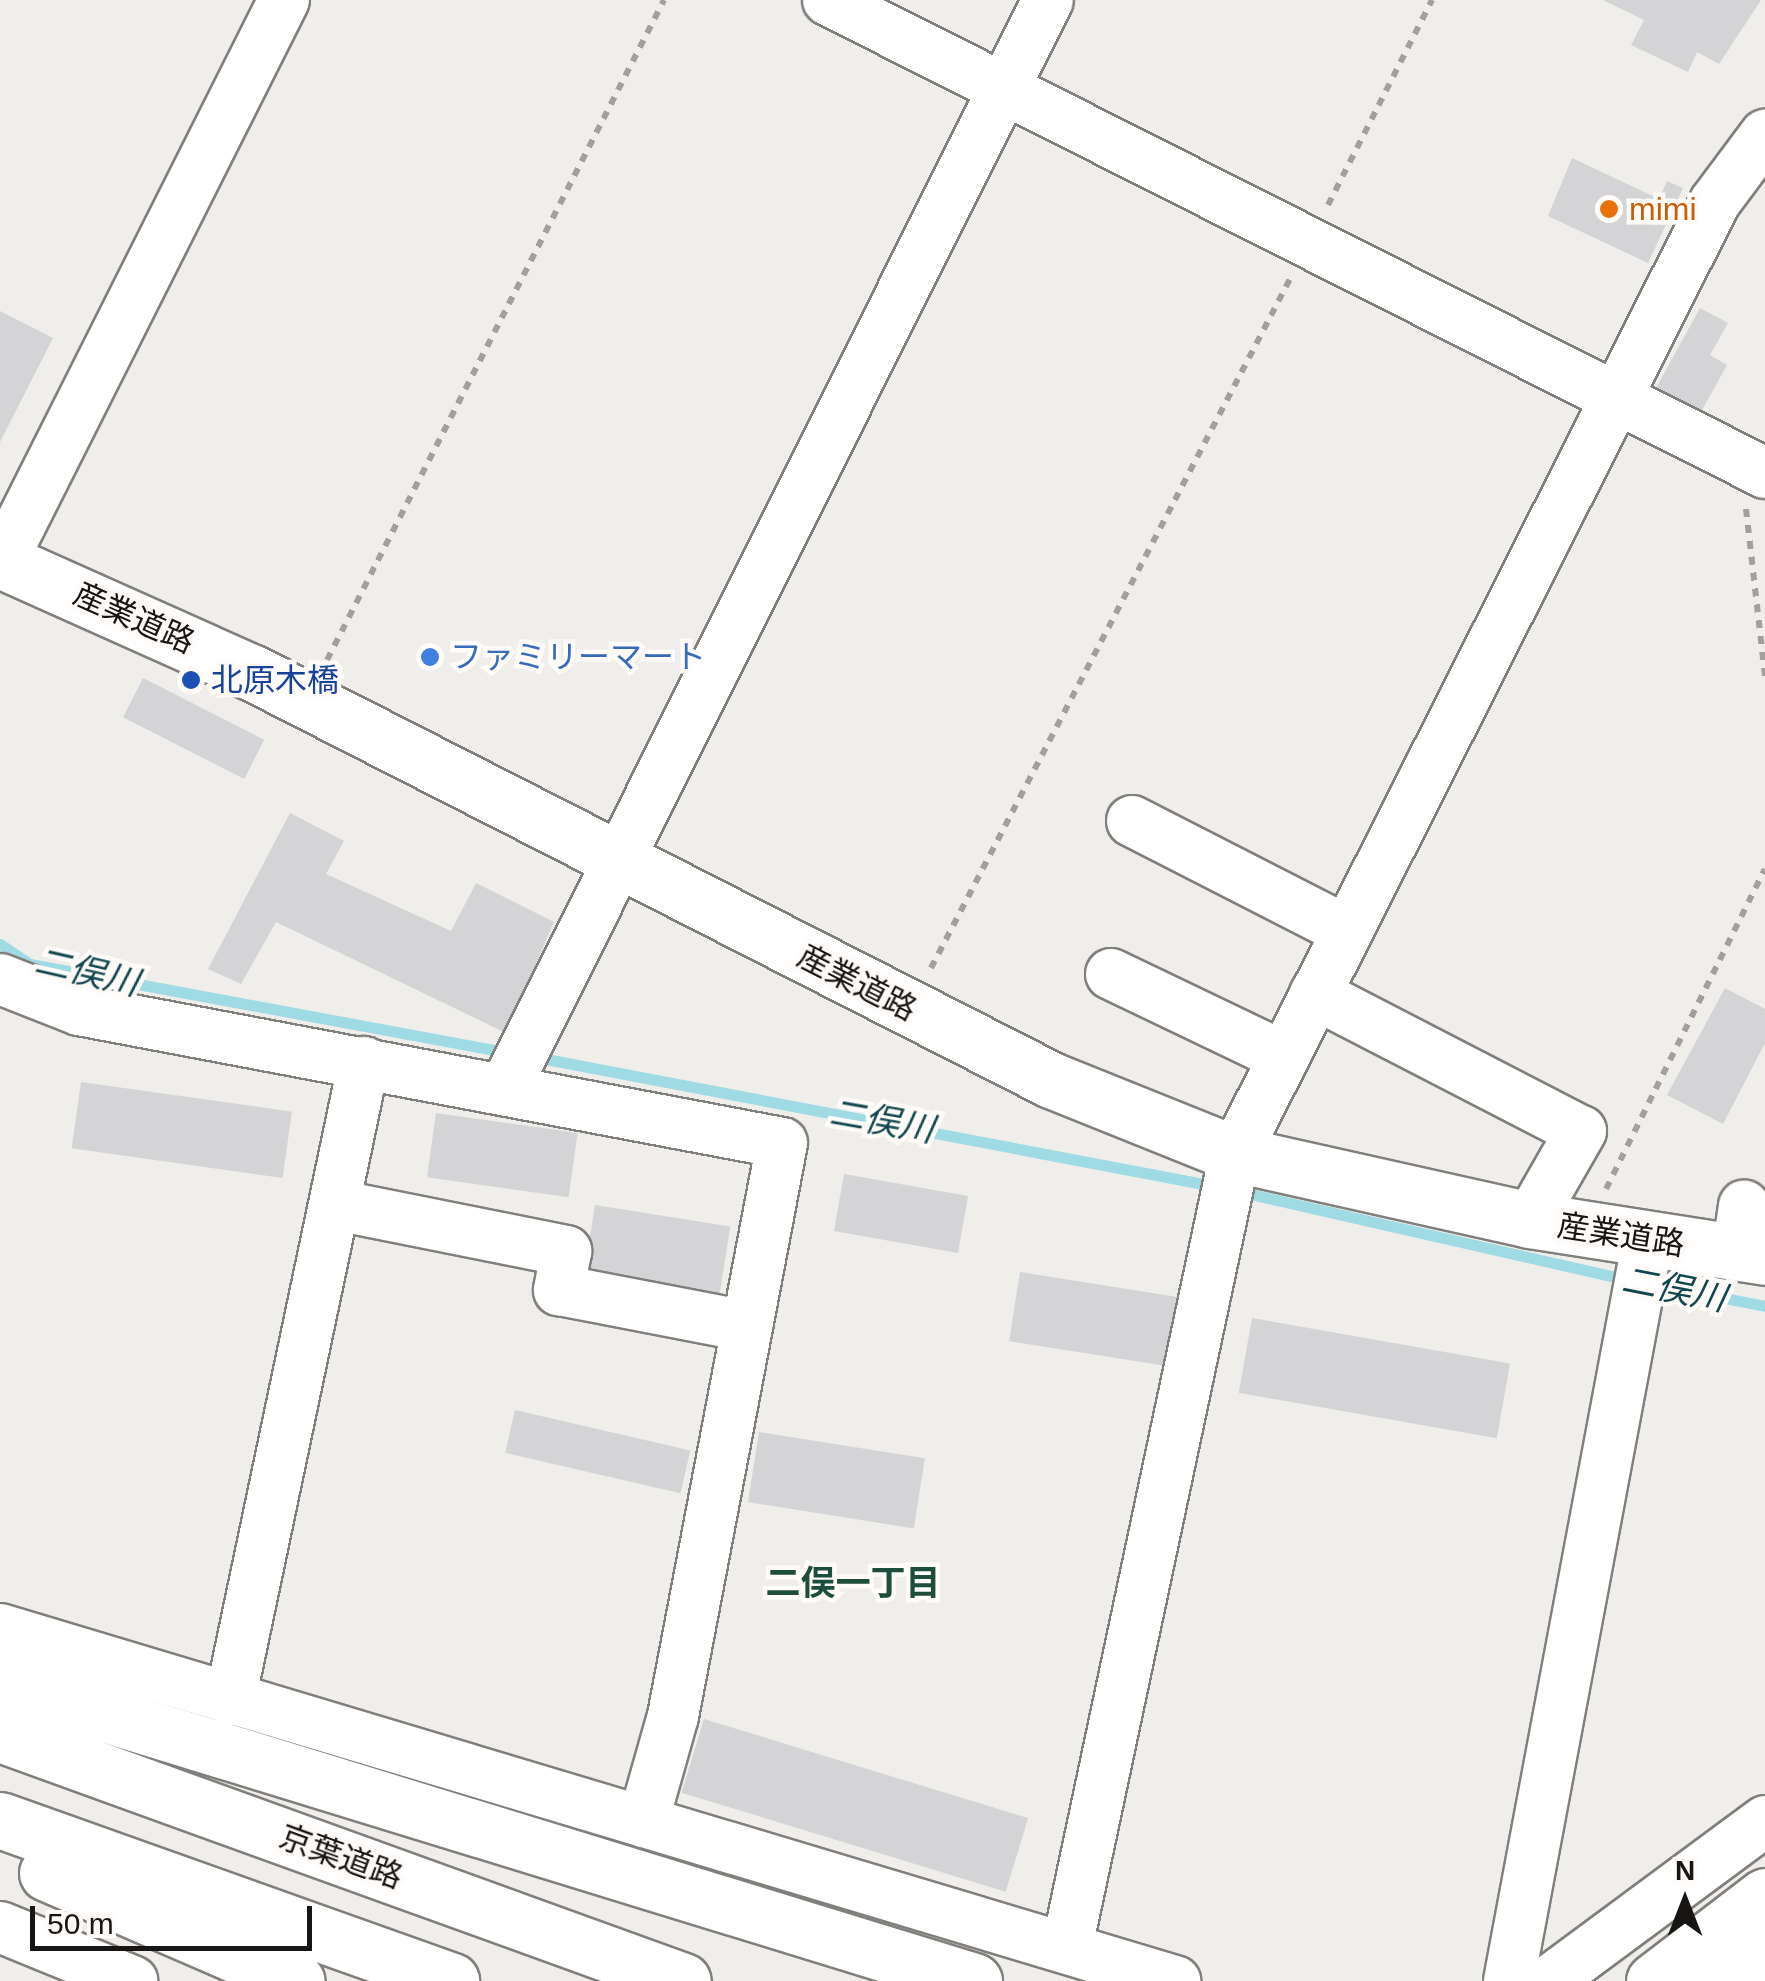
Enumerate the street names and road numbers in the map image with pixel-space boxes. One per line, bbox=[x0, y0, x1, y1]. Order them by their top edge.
street label: 産業道路 bbox=[68, 574, 200, 662]
street label: 産業道路 bbox=[791, 937, 923, 1029]
street label: 産業道路 bbox=[1555, 1206, 1687, 1264]
street label: 京葉道路 bbox=[274, 1817, 408, 1897]

